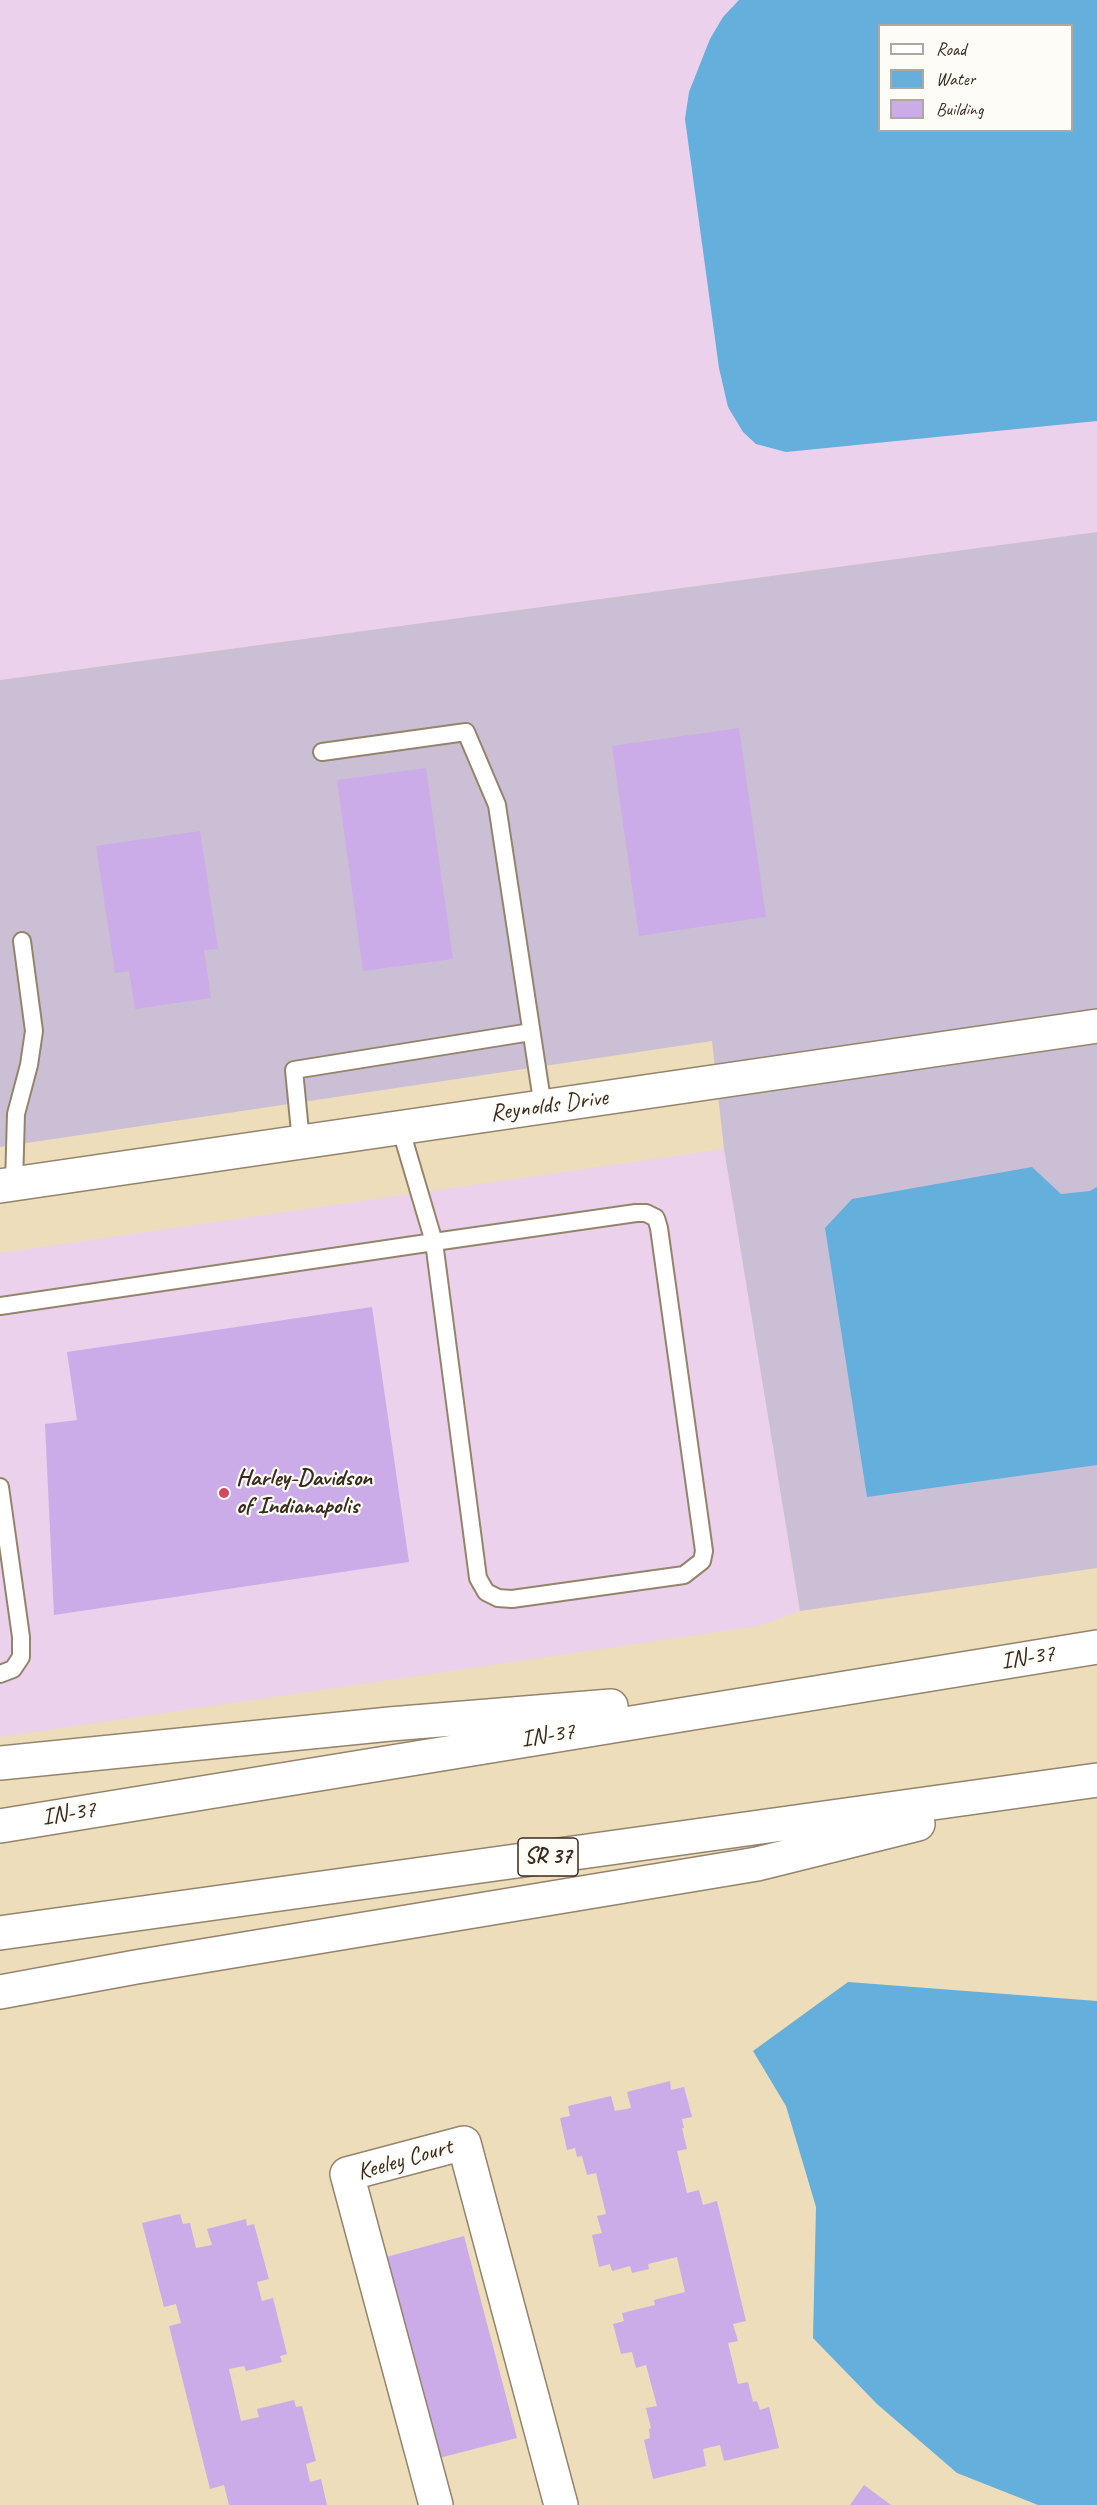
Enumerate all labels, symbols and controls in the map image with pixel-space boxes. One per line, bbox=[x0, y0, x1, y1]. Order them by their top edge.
legend bbox=[878, 24, 1073, 132]
text: Road bbox=[936, 38, 966, 60]
text: Water bbox=[936, 68, 975, 90]
text: Building bbox=[936, 98, 983, 120]
street label: Reynolds Drive bbox=[488, 1083, 610, 1129]
place label: Harley-Davidson of Indianapolis bbox=[236, 1465, 372, 1521]
marker: Harley-Davidson of Indianapolis bbox=[217, 1486, 231, 1500]
street label: IN-37 bbox=[999, 1640, 1057, 1676]
street label: IN-37 bbox=[519, 1718, 577, 1754]
street label: IN-37 bbox=[40, 1796, 98, 1832]
road number: SR 37 bbox=[518, 1838, 578, 1876]
street label: Keeley Court bbox=[354, 2133, 456, 2187]

